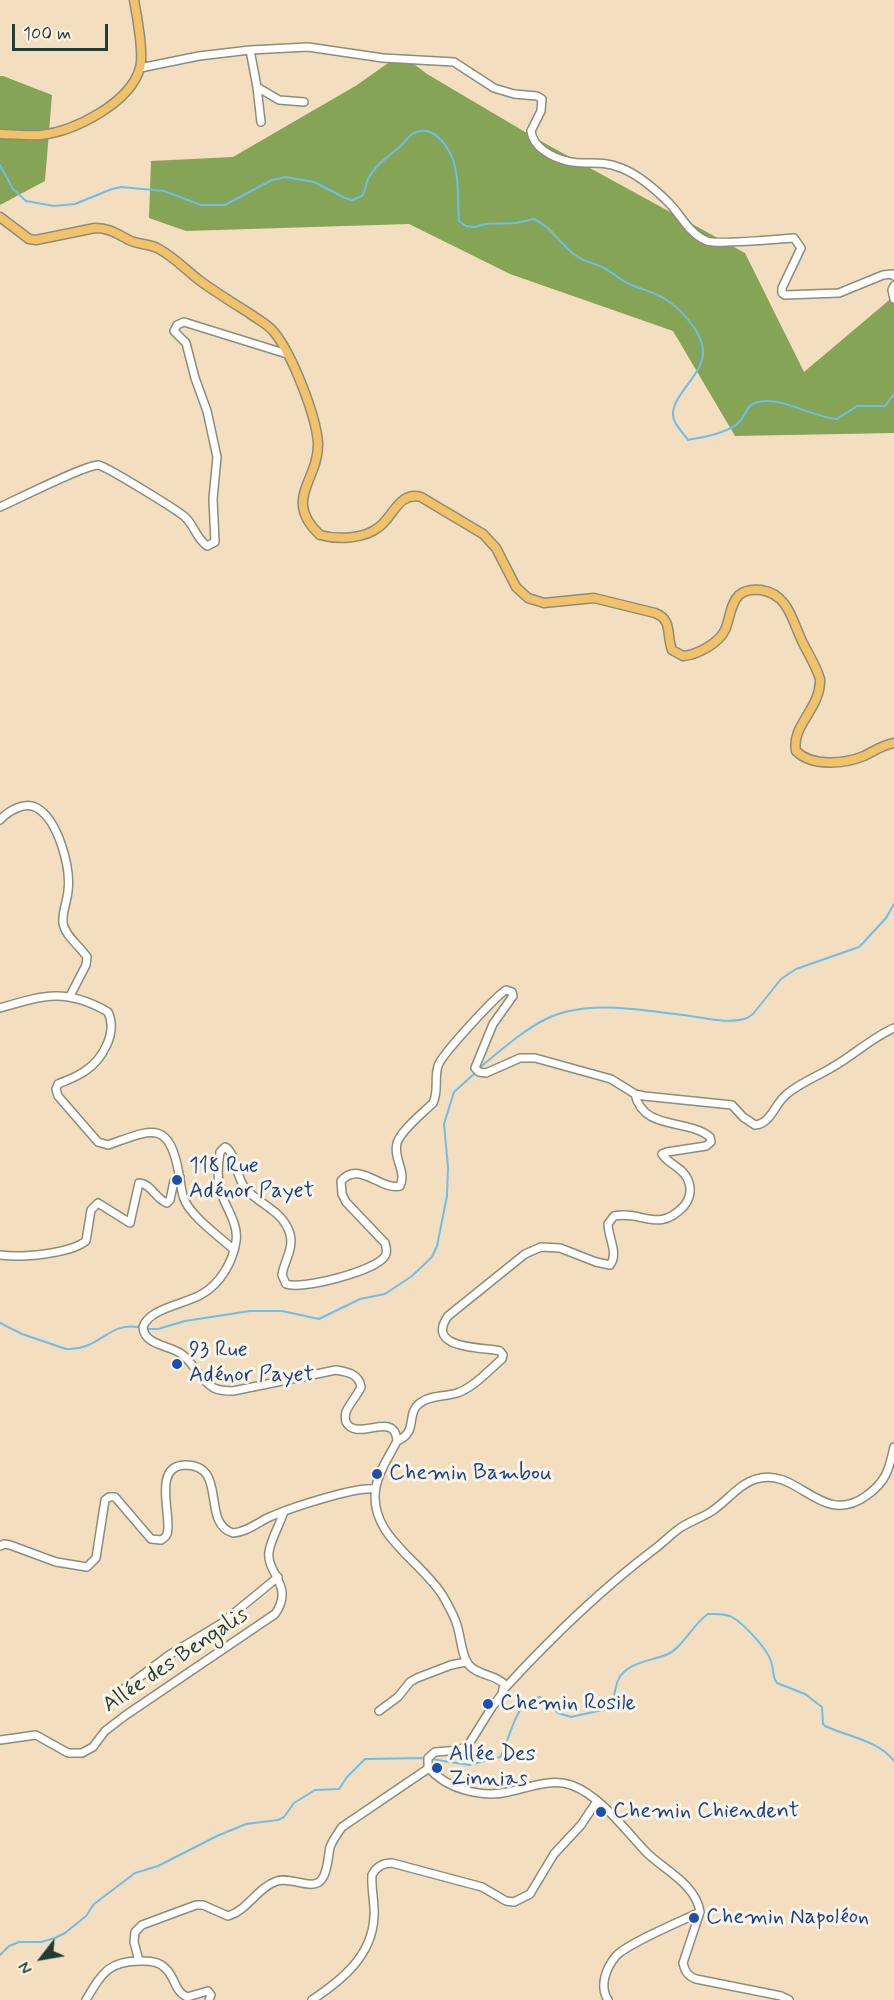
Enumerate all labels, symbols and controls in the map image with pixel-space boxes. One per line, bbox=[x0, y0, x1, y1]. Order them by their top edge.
scale bar bbox=[15, 12, 111, 50]
text: 100 m bbox=[23, 22, 71, 46]
place label: 118 Rue Adénor Payet bbox=[189, 1154, 314, 1206]
marker: 118 Rue Adénor Payet bbox=[170, 1173, 184, 1187]
place label: 93 Rue Adénor Payet bbox=[189, 1338, 314, 1390]
marker: 93 Rue Adénor Payet bbox=[170, 1357, 184, 1371]
place label: Chemin Bambou bbox=[389, 1461, 552, 1487]
marker: Chemin Bambou bbox=[370, 1467, 384, 1481]
street label: Allée des Bengalis bbox=[98, 1603, 254, 1719]
place label: Chemin Rosile bbox=[500, 1691, 636, 1717]
marker: Chemin Rosile bbox=[481, 1697, 495, 1711]
place label: Allée Des Zinnias bbox=[449, 1742, 535, 1794]
marker: Allée Des Zinnias bbox=[430, 1761, 444, 1775]
place label: Chemin Chiendent bbox=[613, 1799, 799, 1825]
marker: Chemin Chiendent bbox=[594, 1805, 608, 1819]
place label: Chemin Napoléon bbox=[706, 1905, 869, 1931]
marker: Chemin Napoléon bbox=[687, 1911, 701, 1925]
north arrow bbox=[12, 1928, 72, 1988]
text: N bbox=[14, 1958, 38, 1978]

